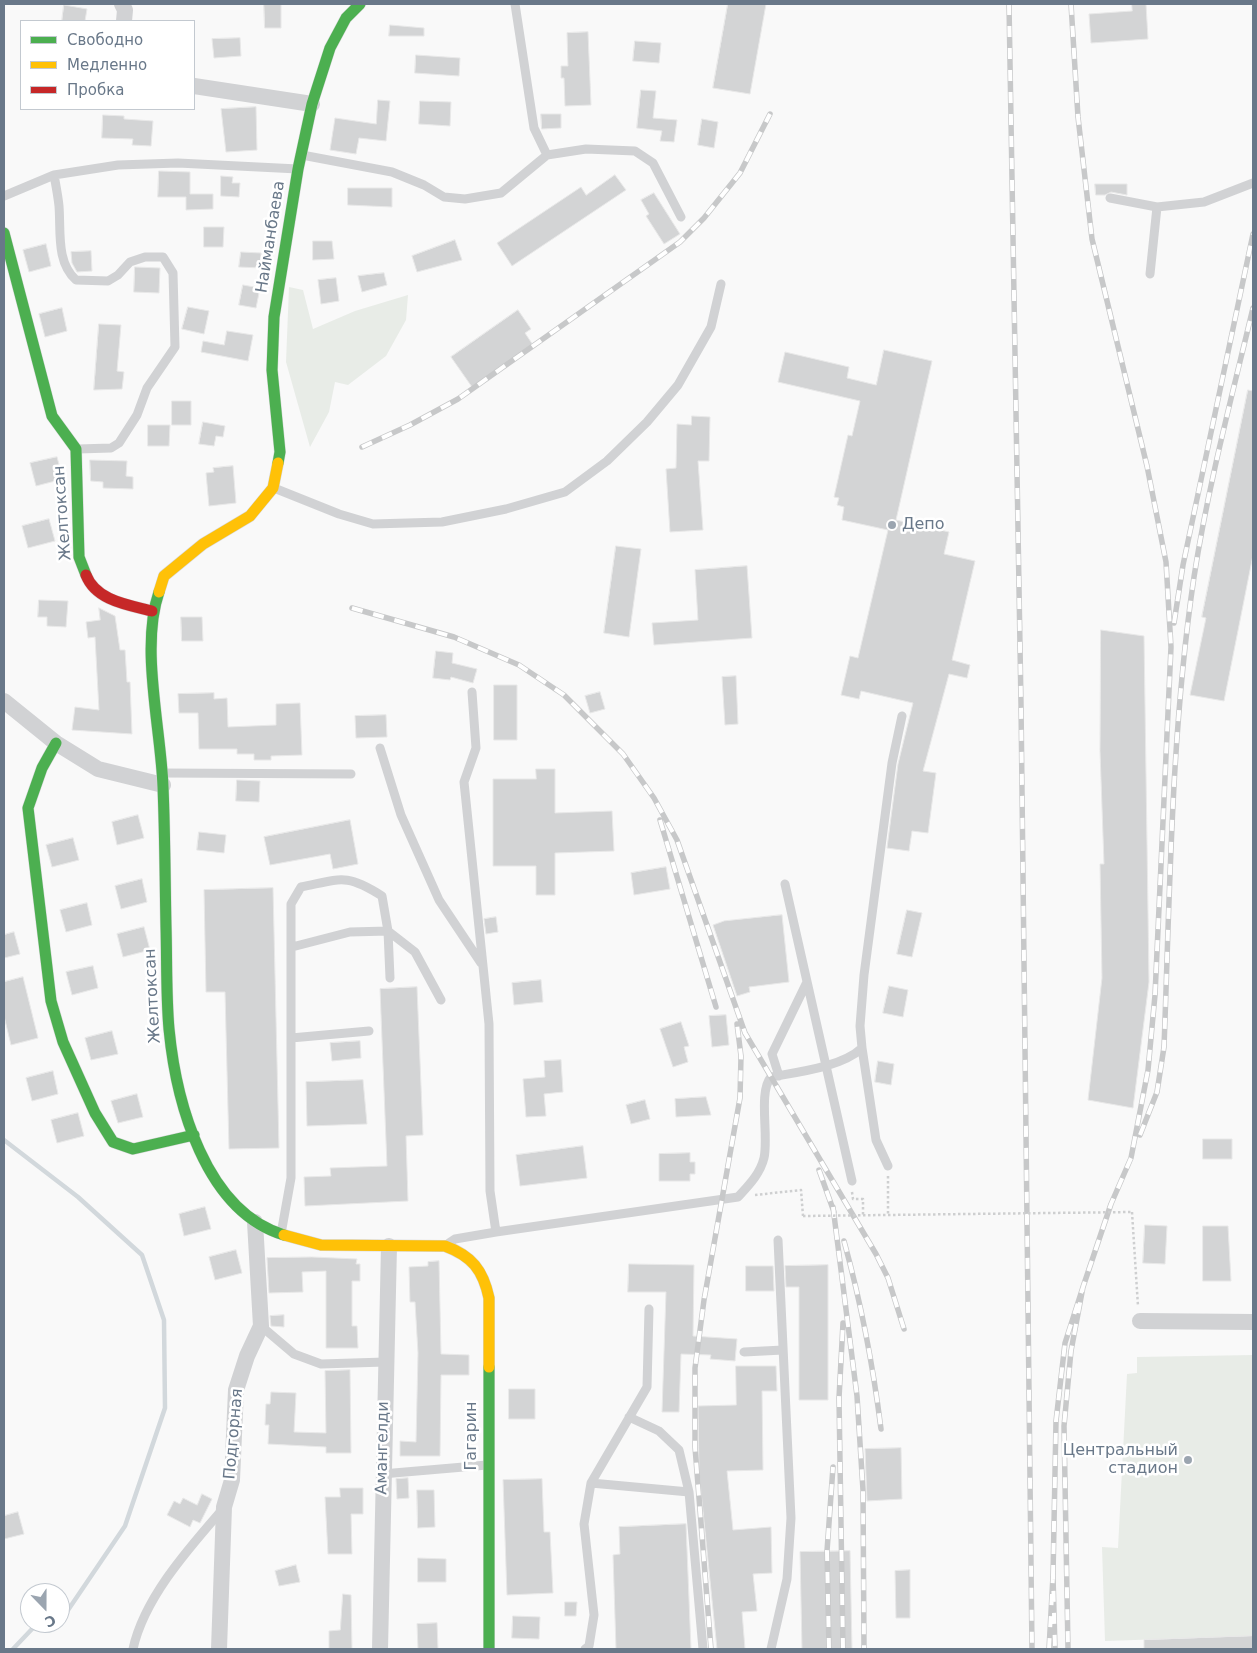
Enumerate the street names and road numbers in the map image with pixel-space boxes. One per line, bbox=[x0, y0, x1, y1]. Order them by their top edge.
street label: Найманбаева bbox=[253, 180, 289, 294]
street label: Желтоксан bbox=[50, 465, 76, 561]
street label: Желтоксан bbox=[141, 948, 165, 1044]
street label: Подгорная bbox=[220, 1388, 248, 1480]
street label: Амангелди bbox=[373, 1401, 393, 1495]
street label: Гагарин bbox=[462, 1402, 482, 1470]

